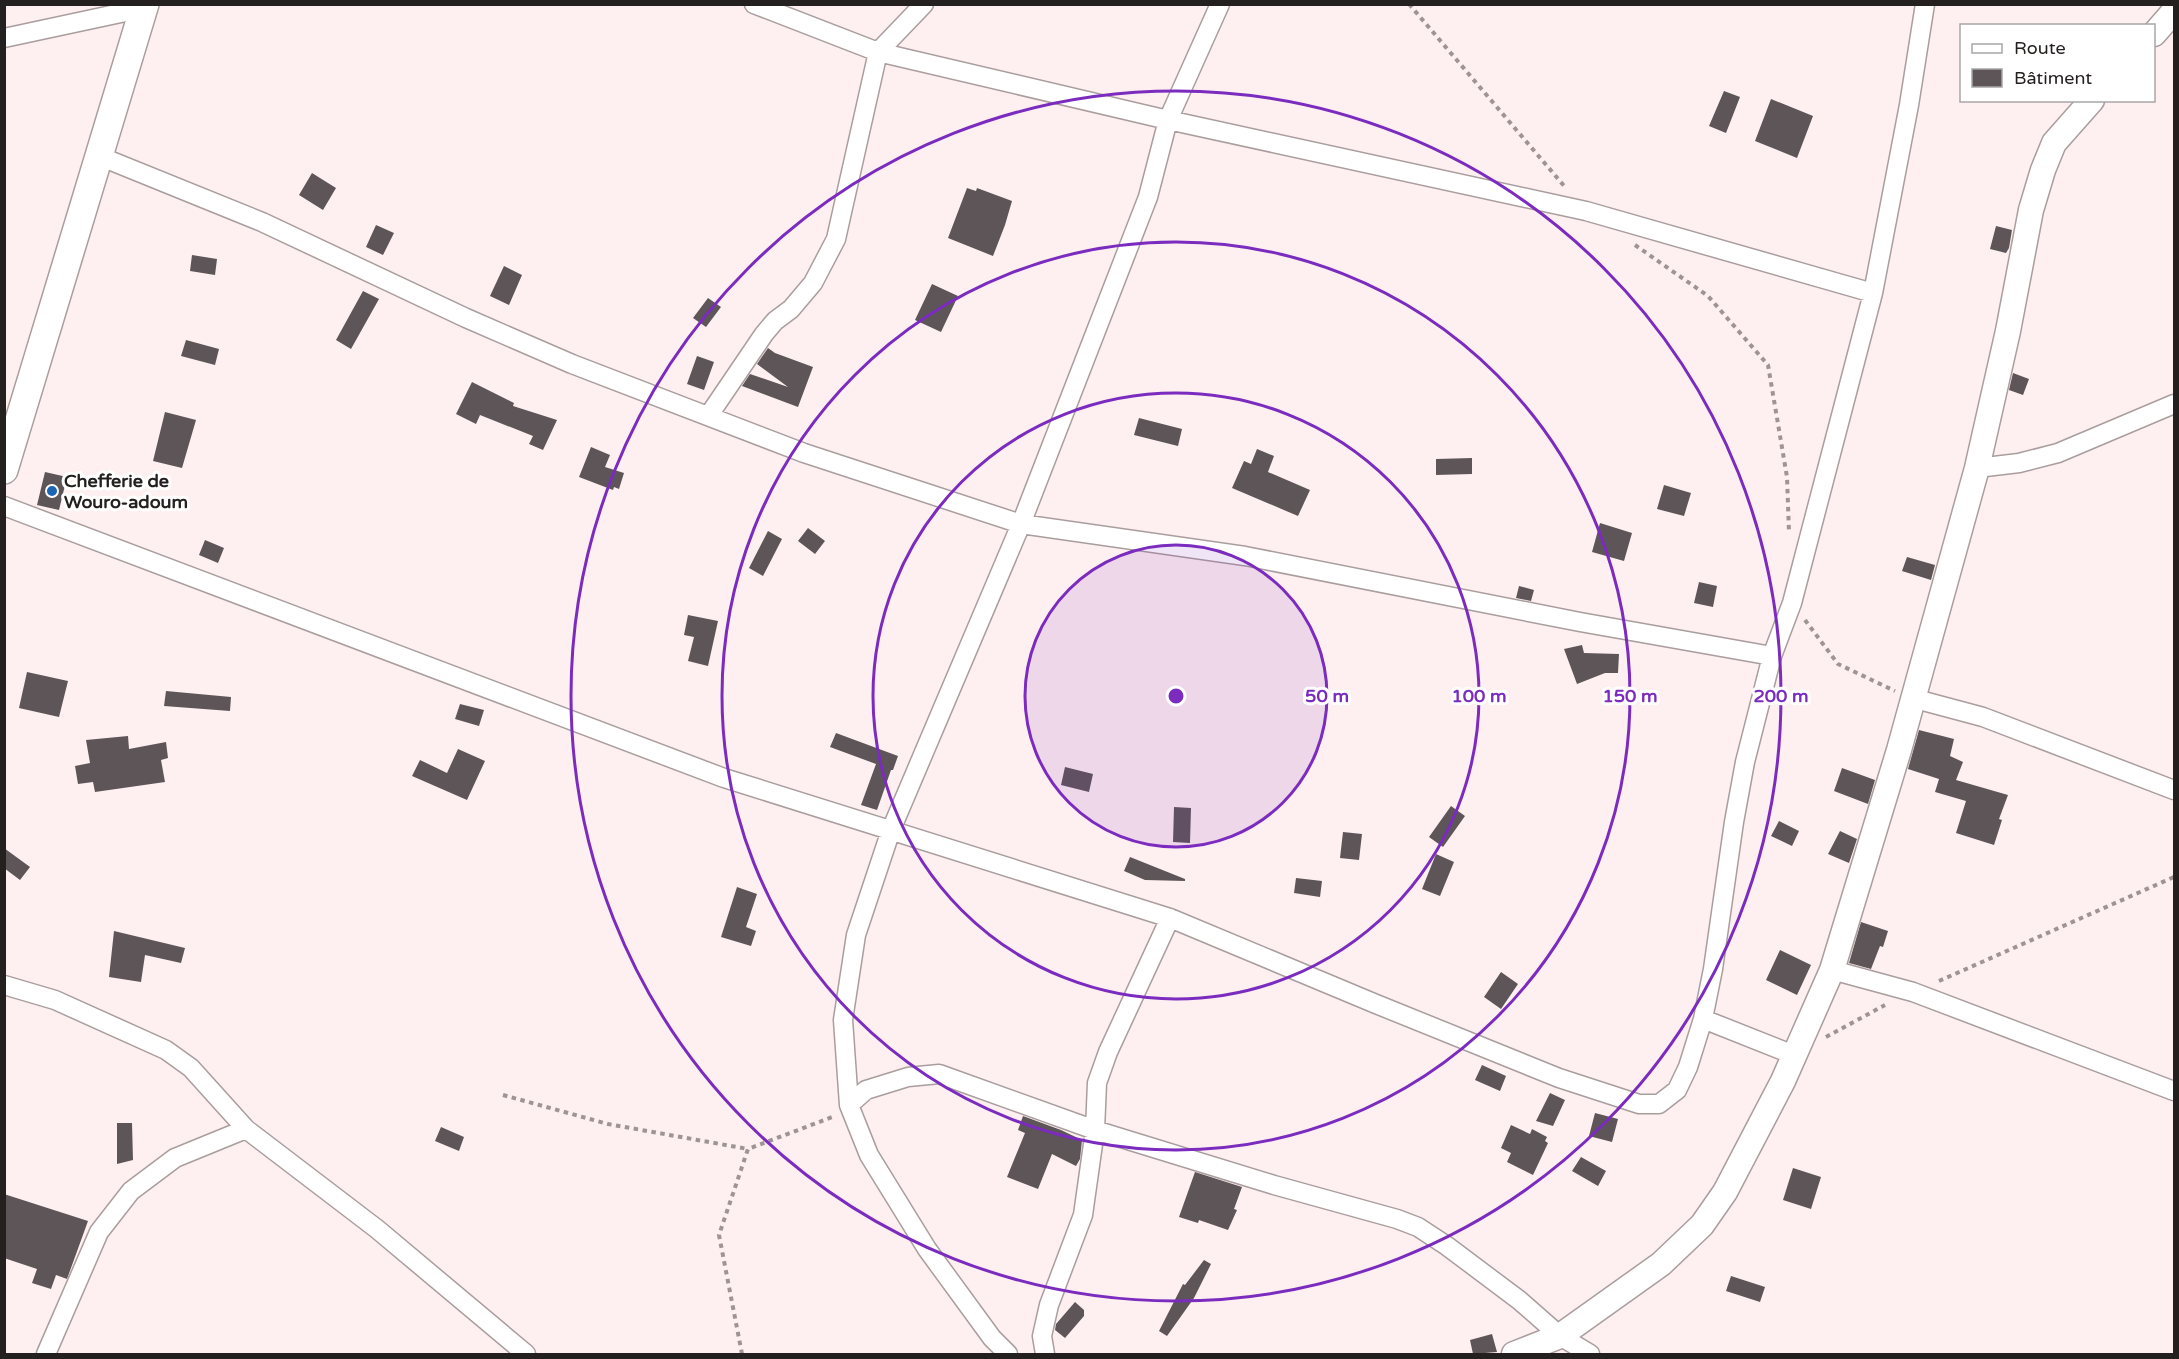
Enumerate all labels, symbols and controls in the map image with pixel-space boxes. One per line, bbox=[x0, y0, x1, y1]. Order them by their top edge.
legend bbox=[1960, 24, 2155, 102]
text: Route bbox=[2014, 37, 2066, 59]
text: Bâtiment bbox=[2014, 67, 2092, 89]
place label: Chefferie de Wouro-adoum bbox=[64, 470, 188, 513]
marker: Chefferie de Wouro-adoum bbox=[45, 484, 59, 498]
text: 50 m bbox=[1305, 685, 1349, 707]
text: 100 m bbox=[1451, 685, 1507, 707]
text: 150 m bbox=[1602, 685, 1658, 707]
text: 200 m bbox=[1753, 685, 1809, 707]
centre of rings bbox=[1166, 686, 1186, 706]

